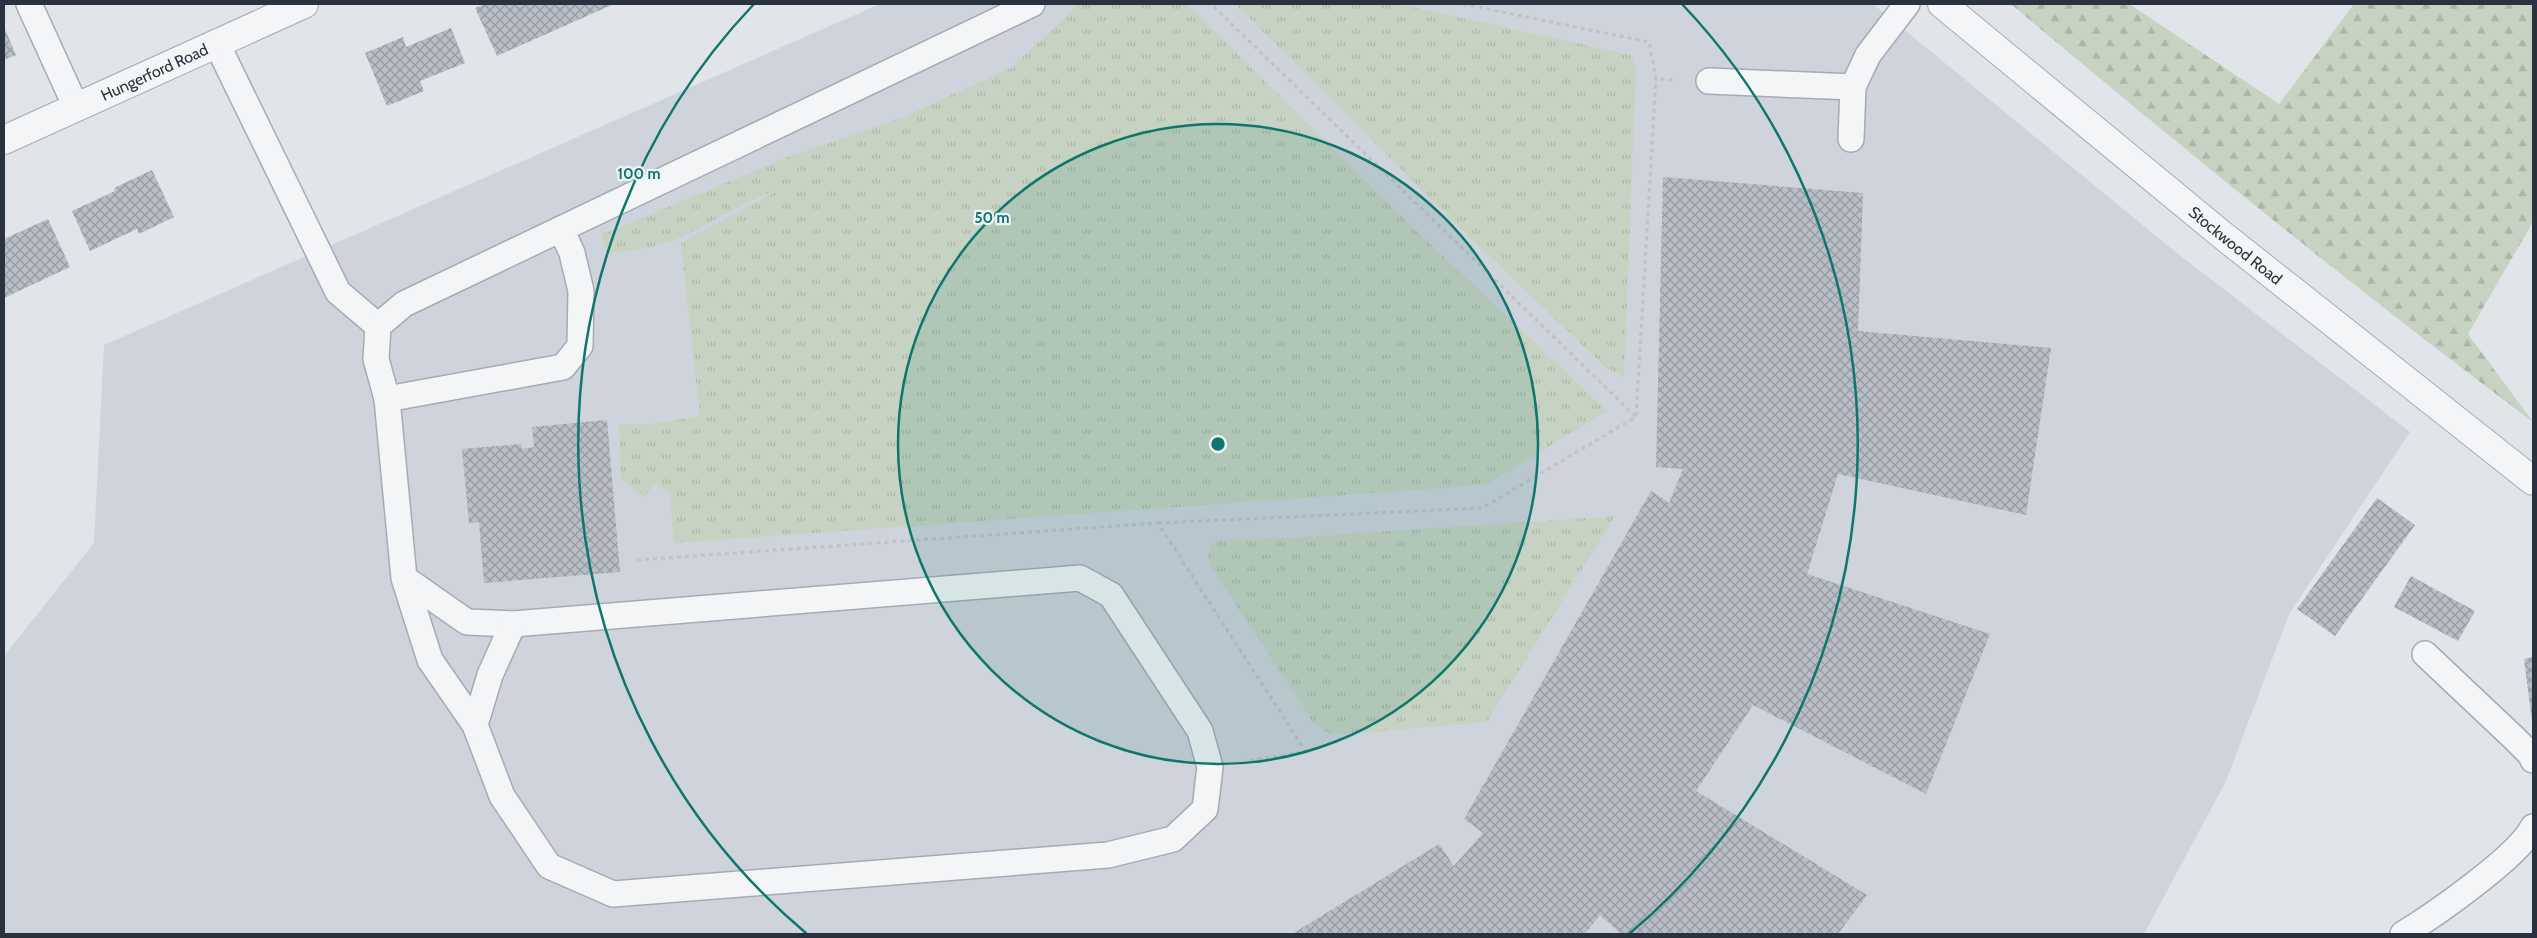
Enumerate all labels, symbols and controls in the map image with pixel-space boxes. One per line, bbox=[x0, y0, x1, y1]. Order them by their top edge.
street label: Hungerford Road bbox=[98, 40, 211, 105]
text: 100 m bbox=[617, 165, 661, 183]
street label: Stockwood Road bbox=[2185, 202, 2286, 289]
text: 50 m bbox=[974, 209, 1010, 227]
centre of rings bbox=[1209, 435, 1227, 453]

